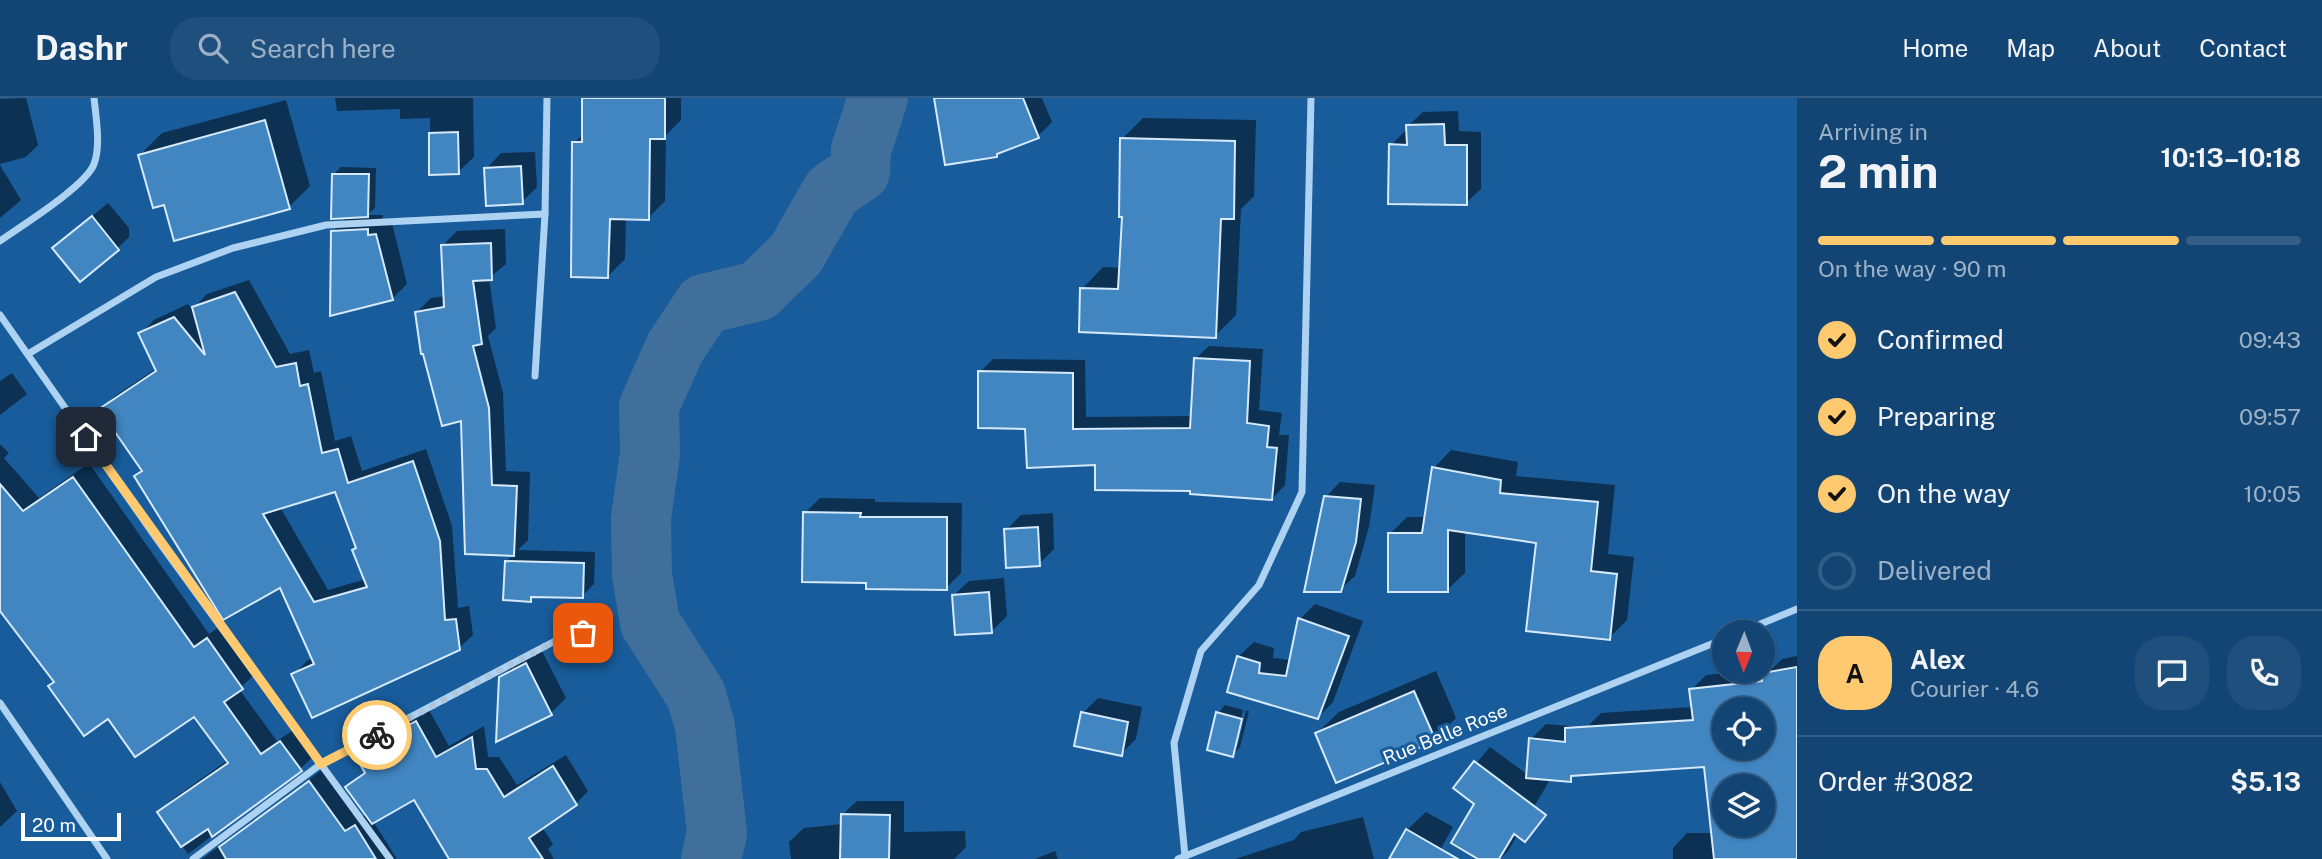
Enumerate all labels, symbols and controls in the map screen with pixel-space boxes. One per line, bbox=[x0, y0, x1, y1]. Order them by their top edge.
search box bbox=[170, 17, 660, 80]
text: Dashr bbox=[35, 29, 128, 67]
icon: search bbox=[194, 29, 232, 67]
text: Search here bbox=[250, 33, 396, 64]
text: Home bbox=[1902, 34, 1968, 62]
text: Map bbox=[2006, 34, 2055, 62]
text: About bbox=[2093, 34, 2161, 62]
text: Contact bbox=[2199, 34, 2287, 62]
text: Arriving in bbox=[1818, 118, 1928, 145]
text: 10:13–10:18 bbox=[2161, 142, 2301, 173]
text: 2 min bbox=[1818, 144, 1938, 198]
text: On the way · 90 m bbox=[1818, 255, 2006, 282]
icon: check bbox=[1818, 321, 1856, 359]
text: Confirmed bbox=[1877, 324, 2004, 355]
text: 09:43 bbox=[2239, 326, 2301, 353]
icon: check bbox=[1818, 398, 1856, 436]
text: Preparing bbox=[1877, 401, 1996, 432]
text: 09:57 bbox=[2239, 403, 2301, 430]
pin bbox=[56, 407, 116, 467]
icon: home bbox=[67, 418, 105, 456]
icon: check bbox=[1818, 475, 1856, 513]
text: On the way bbox=[1877, 478, 2011, 509]
text: 10:05 bbox=[2244, 480, 2301, 507]
text: Delivered bbox=[1877, 555, 1992, 586]
pin bbox=[553, 603, 613, 663]
icon: bag bbox=[564, 614, 602, 652]
north arrow bbox=[1712, 620, 1774, 682]
map controls bbox=[1712, 620, 1775, 837]
button: chat bbox=[2135, 636, 2209, 710]
button: phone bbox=[2227, 636, 2301, 710]
text: Alex bbox=[1910, 644, 1966, 675]
text: A bbox=[1846, 658, 1864, 689]
text: Courier · 4.6 bbox=[1910, 675, 2039, 702]
button: locate bbox=[1712, 697, 1775, 760]
street label: Rue Belle Rose bbox=[1380, 699, 1510, 769]
courier bbox=[342, 700, 412, 770]
icon: bike bbox=[358, 716, 396, 754]
text: Order #3082 bbox=[1818, 766, 1974, 797]
text: $5.13 bbox=[2230, 766, 2301, 797]
button: layers bbox=[1712, 774, 1775, 837]
scale bar bbox=[21, 810, 121, 842]
text: 20 m bbox=[32, 814, 76, 836]

